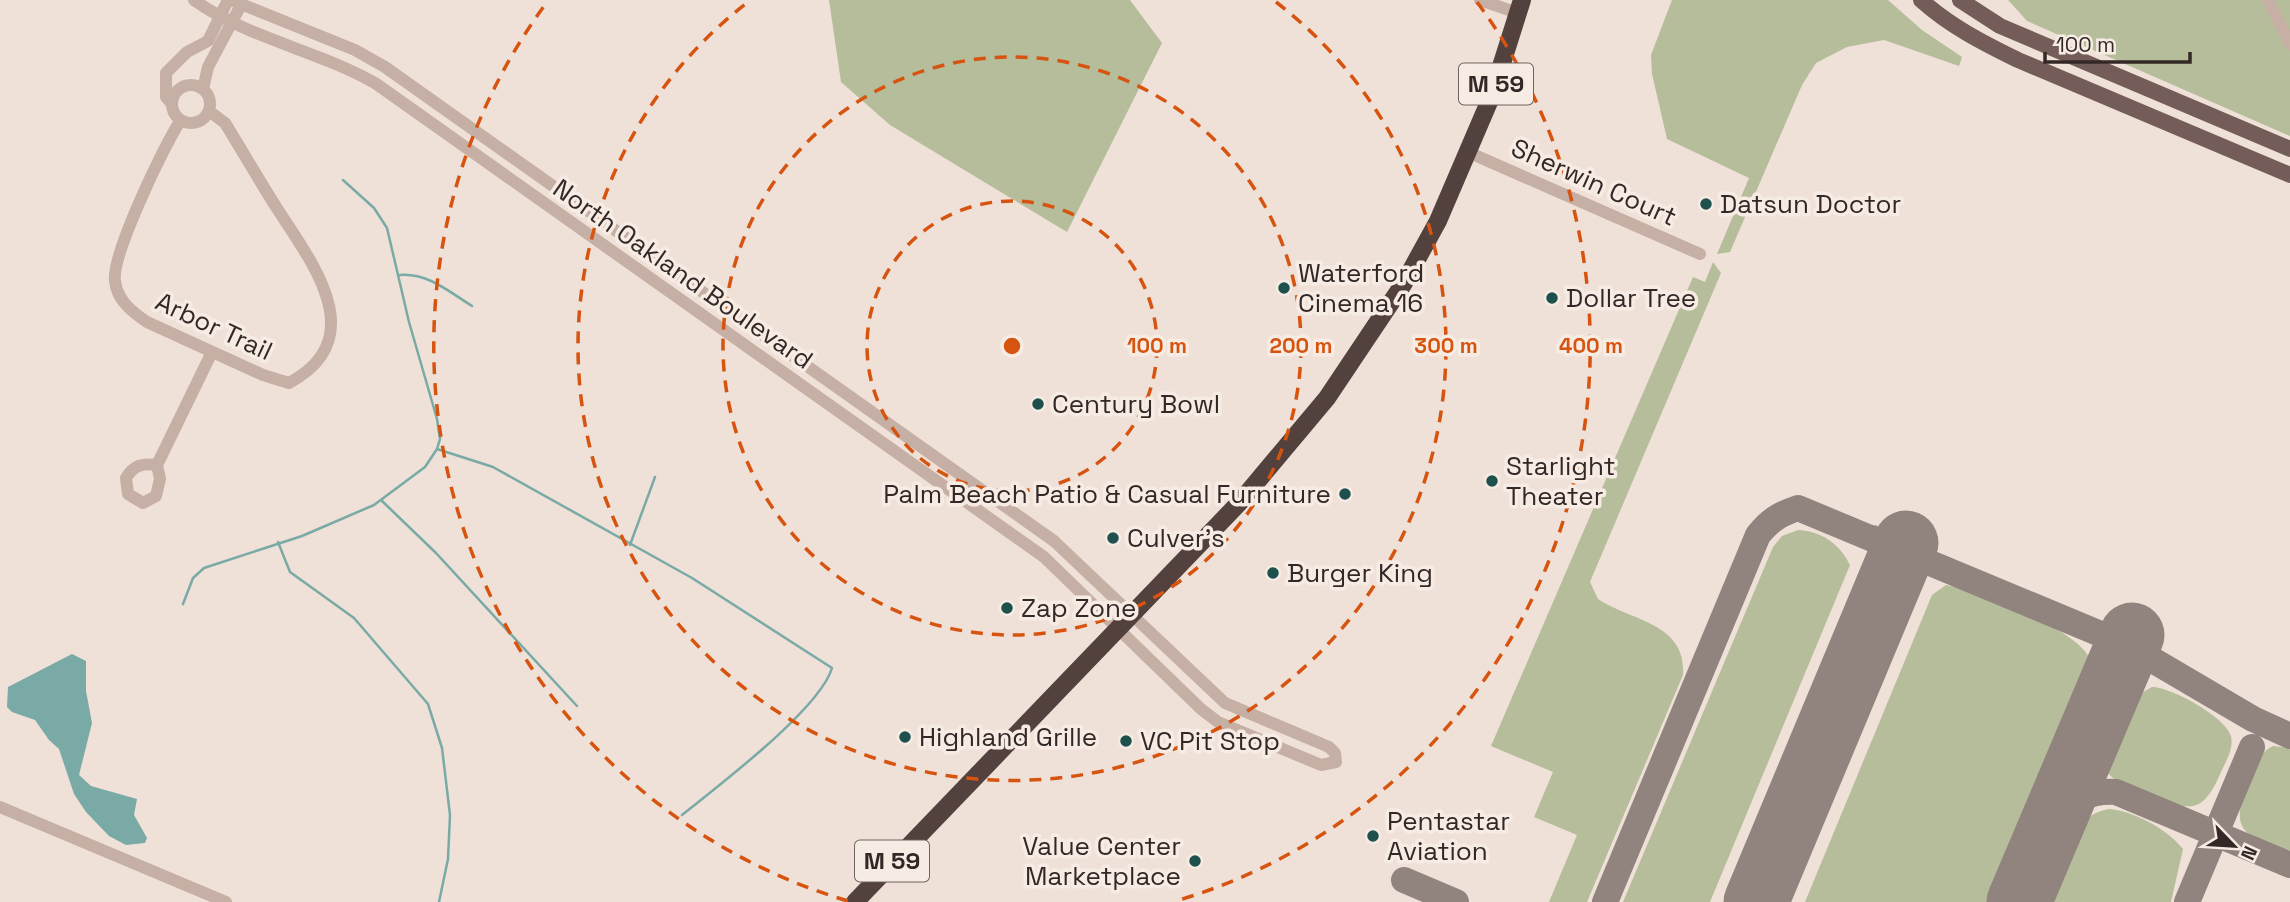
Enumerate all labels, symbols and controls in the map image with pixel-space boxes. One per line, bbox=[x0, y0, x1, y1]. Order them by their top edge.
scale bar bbox=[2045, 21, 2190, 65]
text: 100 m bbox=[2056, 31, 2115, 58]
road number: M 59 bbox=[1459, 64, 1533, 104]
street label: Sherwin Court bbox=[1506, 130, 1682, 234]
street label: North Oakland Boulevard bbox=[546, 171, 820, 377]
place label: Datsun Doctor bbox=[1720, 187, 1901, 221]
marker: Datsun Doctor bbox=[1698, 196, 1714, 212]
place label: Waterford Cinema 16 bbox=[1298, 256, 1424, 320]
marker: Waterford Cinema 16 bbox=[1276, 280, 1292, 296]
place label: Dollar Tree bbox=[1566, 281, 1696, 315]
street label: Arbor Trail bbox=[150, 284, 278, 368]
marker: Dollar Tree bbox=[1544, 290, 1560, 306]
text: 100 m bbox=[1127, 332, 1187, 359]
text: 200 m bbox=[1270, 332, 1332, 359]
text: 300 m bbox=[1414, 332, 1478, 359]
text: 400 m bbox=[1559, 332, 1623, 359]
centre of rings bbox=[1000, 334, 1024, 358]
place label: Century Bowl bbox=[1052, 387, 1220, 421]
marker: Century Bowl bbox=[1030, 396, 1046, 412]
place label: Starlight Theater bbox=[1506, 449, 1616, 513]
marker: Starlight Theater bbox=[1484, 473, 1500, 489]
place label: Palm Beach Patio & Casual Furniture bbox=[883, 477, 1331, 511]
marker: Palm Beach Patio & Casual Furniture bbox=[1337, 486, 1353, 502]
place label: Culver's bbox=[1127, 521, 1225, 555]
marker: Culver's bbox=[1105, 530, 1121, 546]
place label: Burger King bbox=[1287, 556, 1433, 590]
marker: Burger King bbox=[1265, 565, 1281, 581]
place label: Zap Zone bbox=[1021, 591, 1136, 625]
marker: Zap Zone bbox=[999, 600, 1015, 616]
place label: Highland Grille bbox=[919, 720, 1097, 754]
place label: VC Pit Stop bbox=[1140, 724, 1280, 758]
marker: Highland Grille bbox=[897, 729, 913, 745]
marker: VC Pit Stop bbox=[1118, 733, 1134, 749]
place label: Pentastar Aviation bbox=[1387, 804, 1510, 868]
north arrow bbox=[2199, 811, 2269, 881]
marker: Pentastar Aviation bbox=[1365, 828, 1381, 844]
place label: Value Center Marketplace bbox=[1022, 829, 1181, 893]
road number: M 59 bbox=[855, 840, 929, 882]
text: N bbox=[2235, 842, 2263, 864]
marker: Value Center Marketplace bbox=[1187, 853, 1203, 869]

